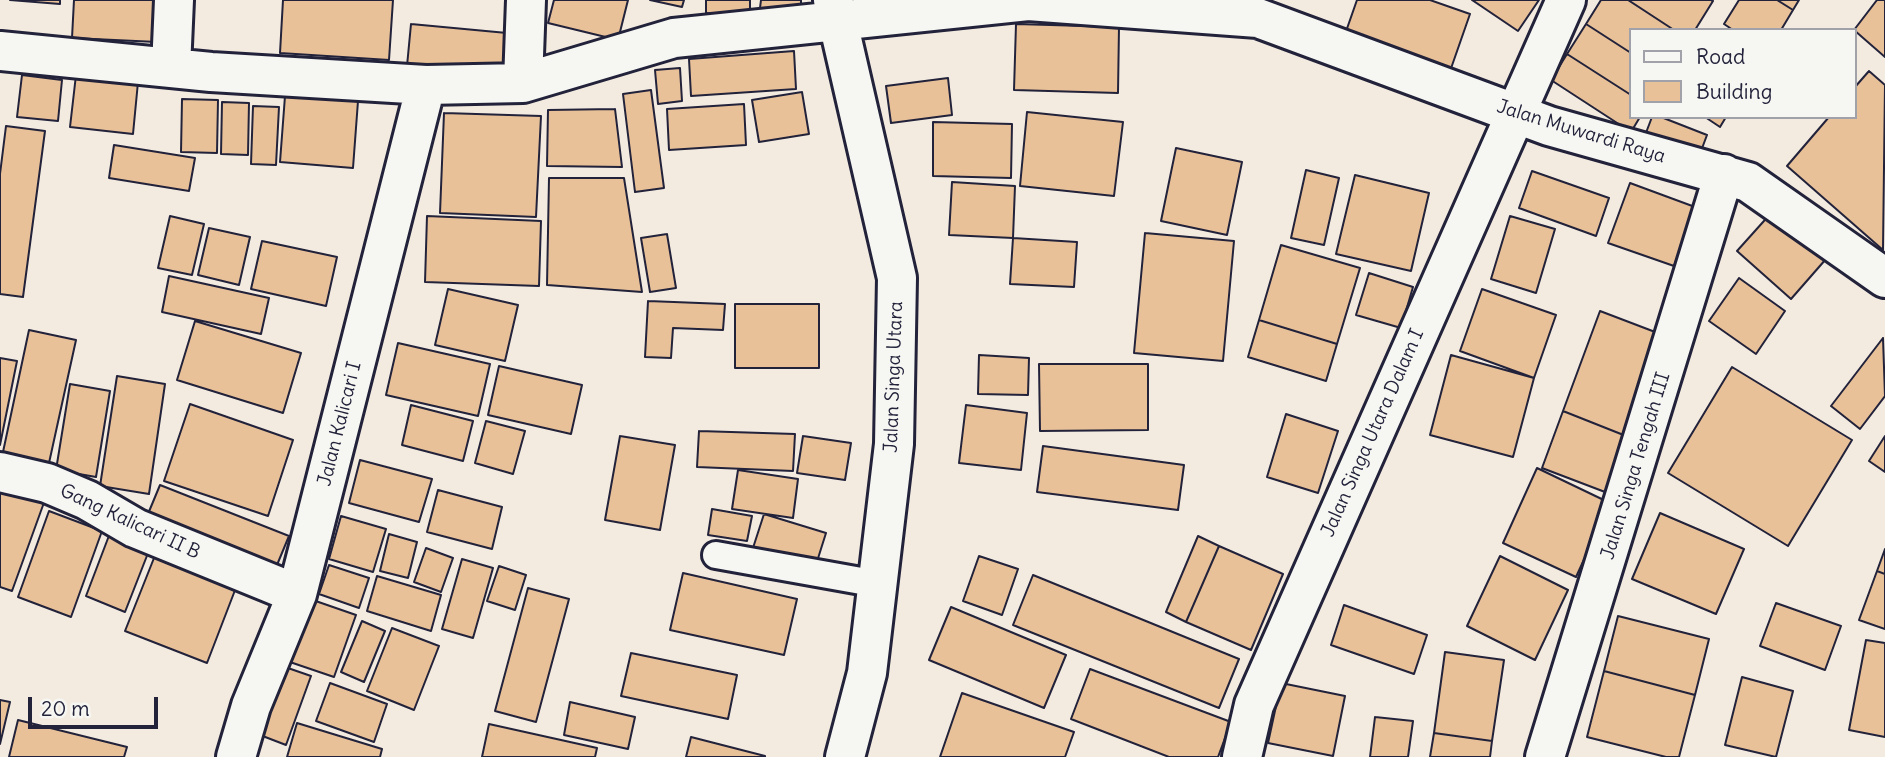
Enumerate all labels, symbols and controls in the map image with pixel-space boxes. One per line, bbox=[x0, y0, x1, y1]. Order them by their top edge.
legend bbox=[1630, 28, 1857, 119]
text: Road bbox=[1696, 43, 1745, 70]
text: Building bbox=[1696, 78, 1772, 105]
street label: Jalan Muwardi Raya bbox=[1494, 95, 1668, 169]
street label: Jalan Singa Utara bbox=[880, 301, 908, 453]
street label: Jalan Singa Utara Dalam I bbox=[1317, 326, 1429, 540]
street label: Jalan Kalicari I bbox=[314, 360, 366, 488]
street label: Jalan Singa Tengah III bbox=[1597, 370, 1675, 562]
street label: Gang Kalicari II B bbox=[56, 480, 204, 564]
scale bar bbox=[32, 684, 161, 728]
text: 20 m bbox=[41, 695, 90, 722]

